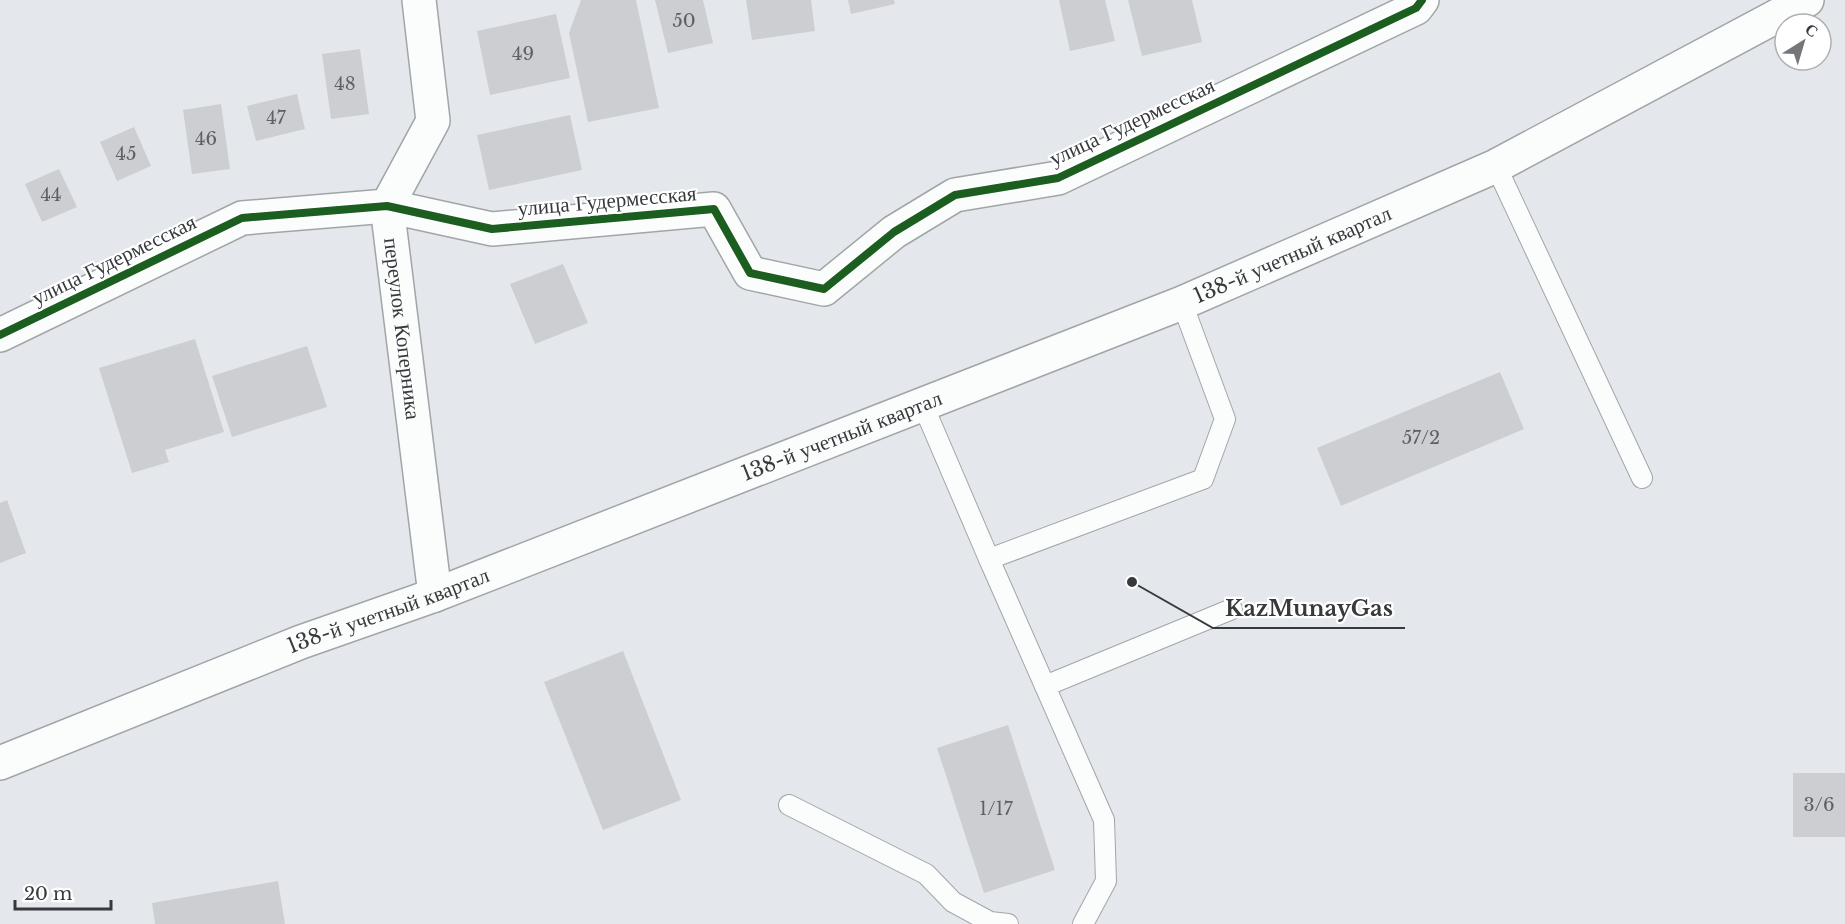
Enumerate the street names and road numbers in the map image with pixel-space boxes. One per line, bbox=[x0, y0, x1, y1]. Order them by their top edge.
street label: улица Гудермесская bbox=[1045, 72, 1219, 172]
street label: улица Гудермесская bbox=[517, 180, 698, 222]
street label: 138-й учетный квартал bbox=[1190, 200, 1395, 309]
street label: улица Гудермесская bbox=[28, 209, 201, 311]
street label: переулок Коперника bbox=[378, 236, 426, 422]
street label: 138-й учетный квартал bbox=[738, 385, 946, 487]
street label: 138-й учетный квартал bbox=[283, 562, 493, 659]

